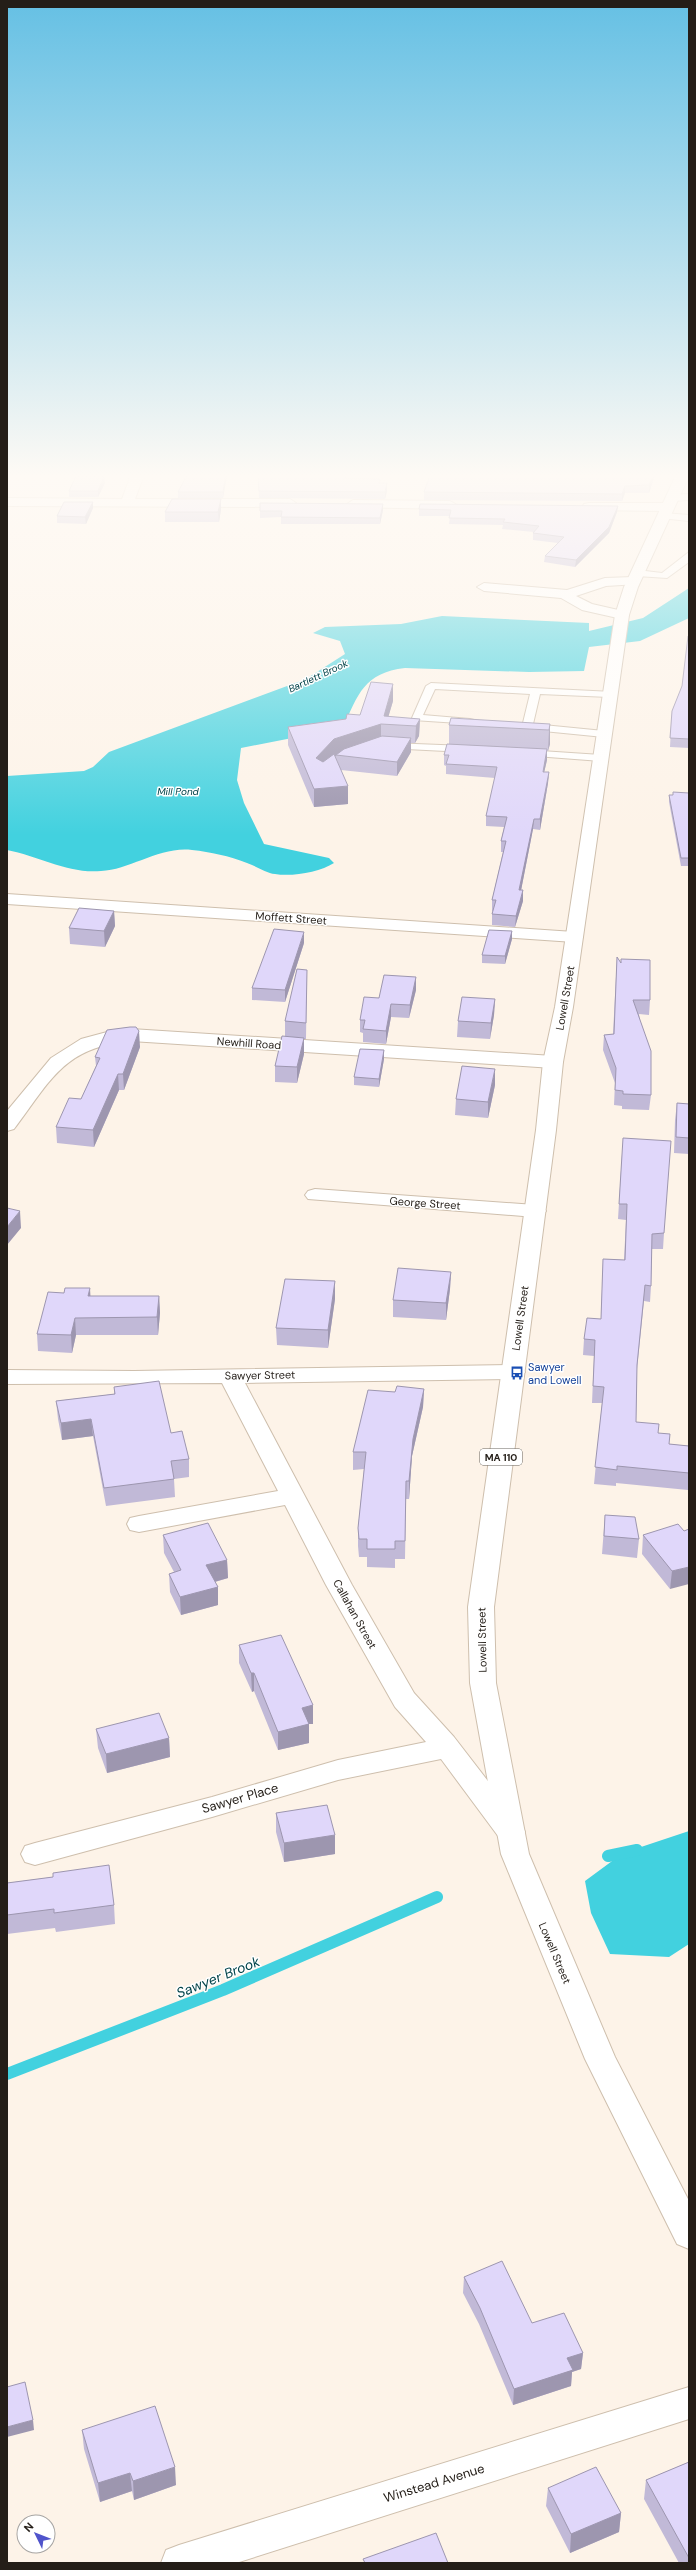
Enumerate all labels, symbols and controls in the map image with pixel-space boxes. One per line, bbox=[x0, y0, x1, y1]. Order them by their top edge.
water label: Bartlett Brook bbox=[286, 656, 351, 695]
water label: Mill Pond bbox=[157, 785, 200, 798]
street label: Moffett Street bbox=[255, 909, 327, 927]
street label: Lowell Street bbox=[552, 965, 578, 1031]
street label: Newhill Road bbox=[216, 1034, 282, 1052]
street label: George Street bbox=[389, 1194, 461, 1212]
street label: Lowell Street bbox=[509, 1285, 531, 1351]
place label: Sawyer and Lowell bbox=[528, 1360, 581, 1387]
bus stop icon: Sawyer and Lowell bbox=[509, 1365, 525, 1381]
street label: Sawyer Street bbox=[225, 1367, 295, 1383]
road number: MA 110 bbox=[480, 1449, 522, 1465]
street label: Callahan Street bbox=[330, 1577, 380, 1651]
street label: Lowell Street bbox=[474, 1607, 490, 1673]
street label: Sawyer Place bbox=[200, 1779, 280, 1817]
street label: Lowell Street bbox=[536, 1920, 574, 1986]
water label: Sawyer Brook bbox=[174, 1952, 263, 2002]
street label: Winstead Avenue bbox=[382, 2460, 486, 2506]
north arrow bbox=[16, 2514, 56, 2554]
text: N bbox=[21, 2519, 37, 2535]

